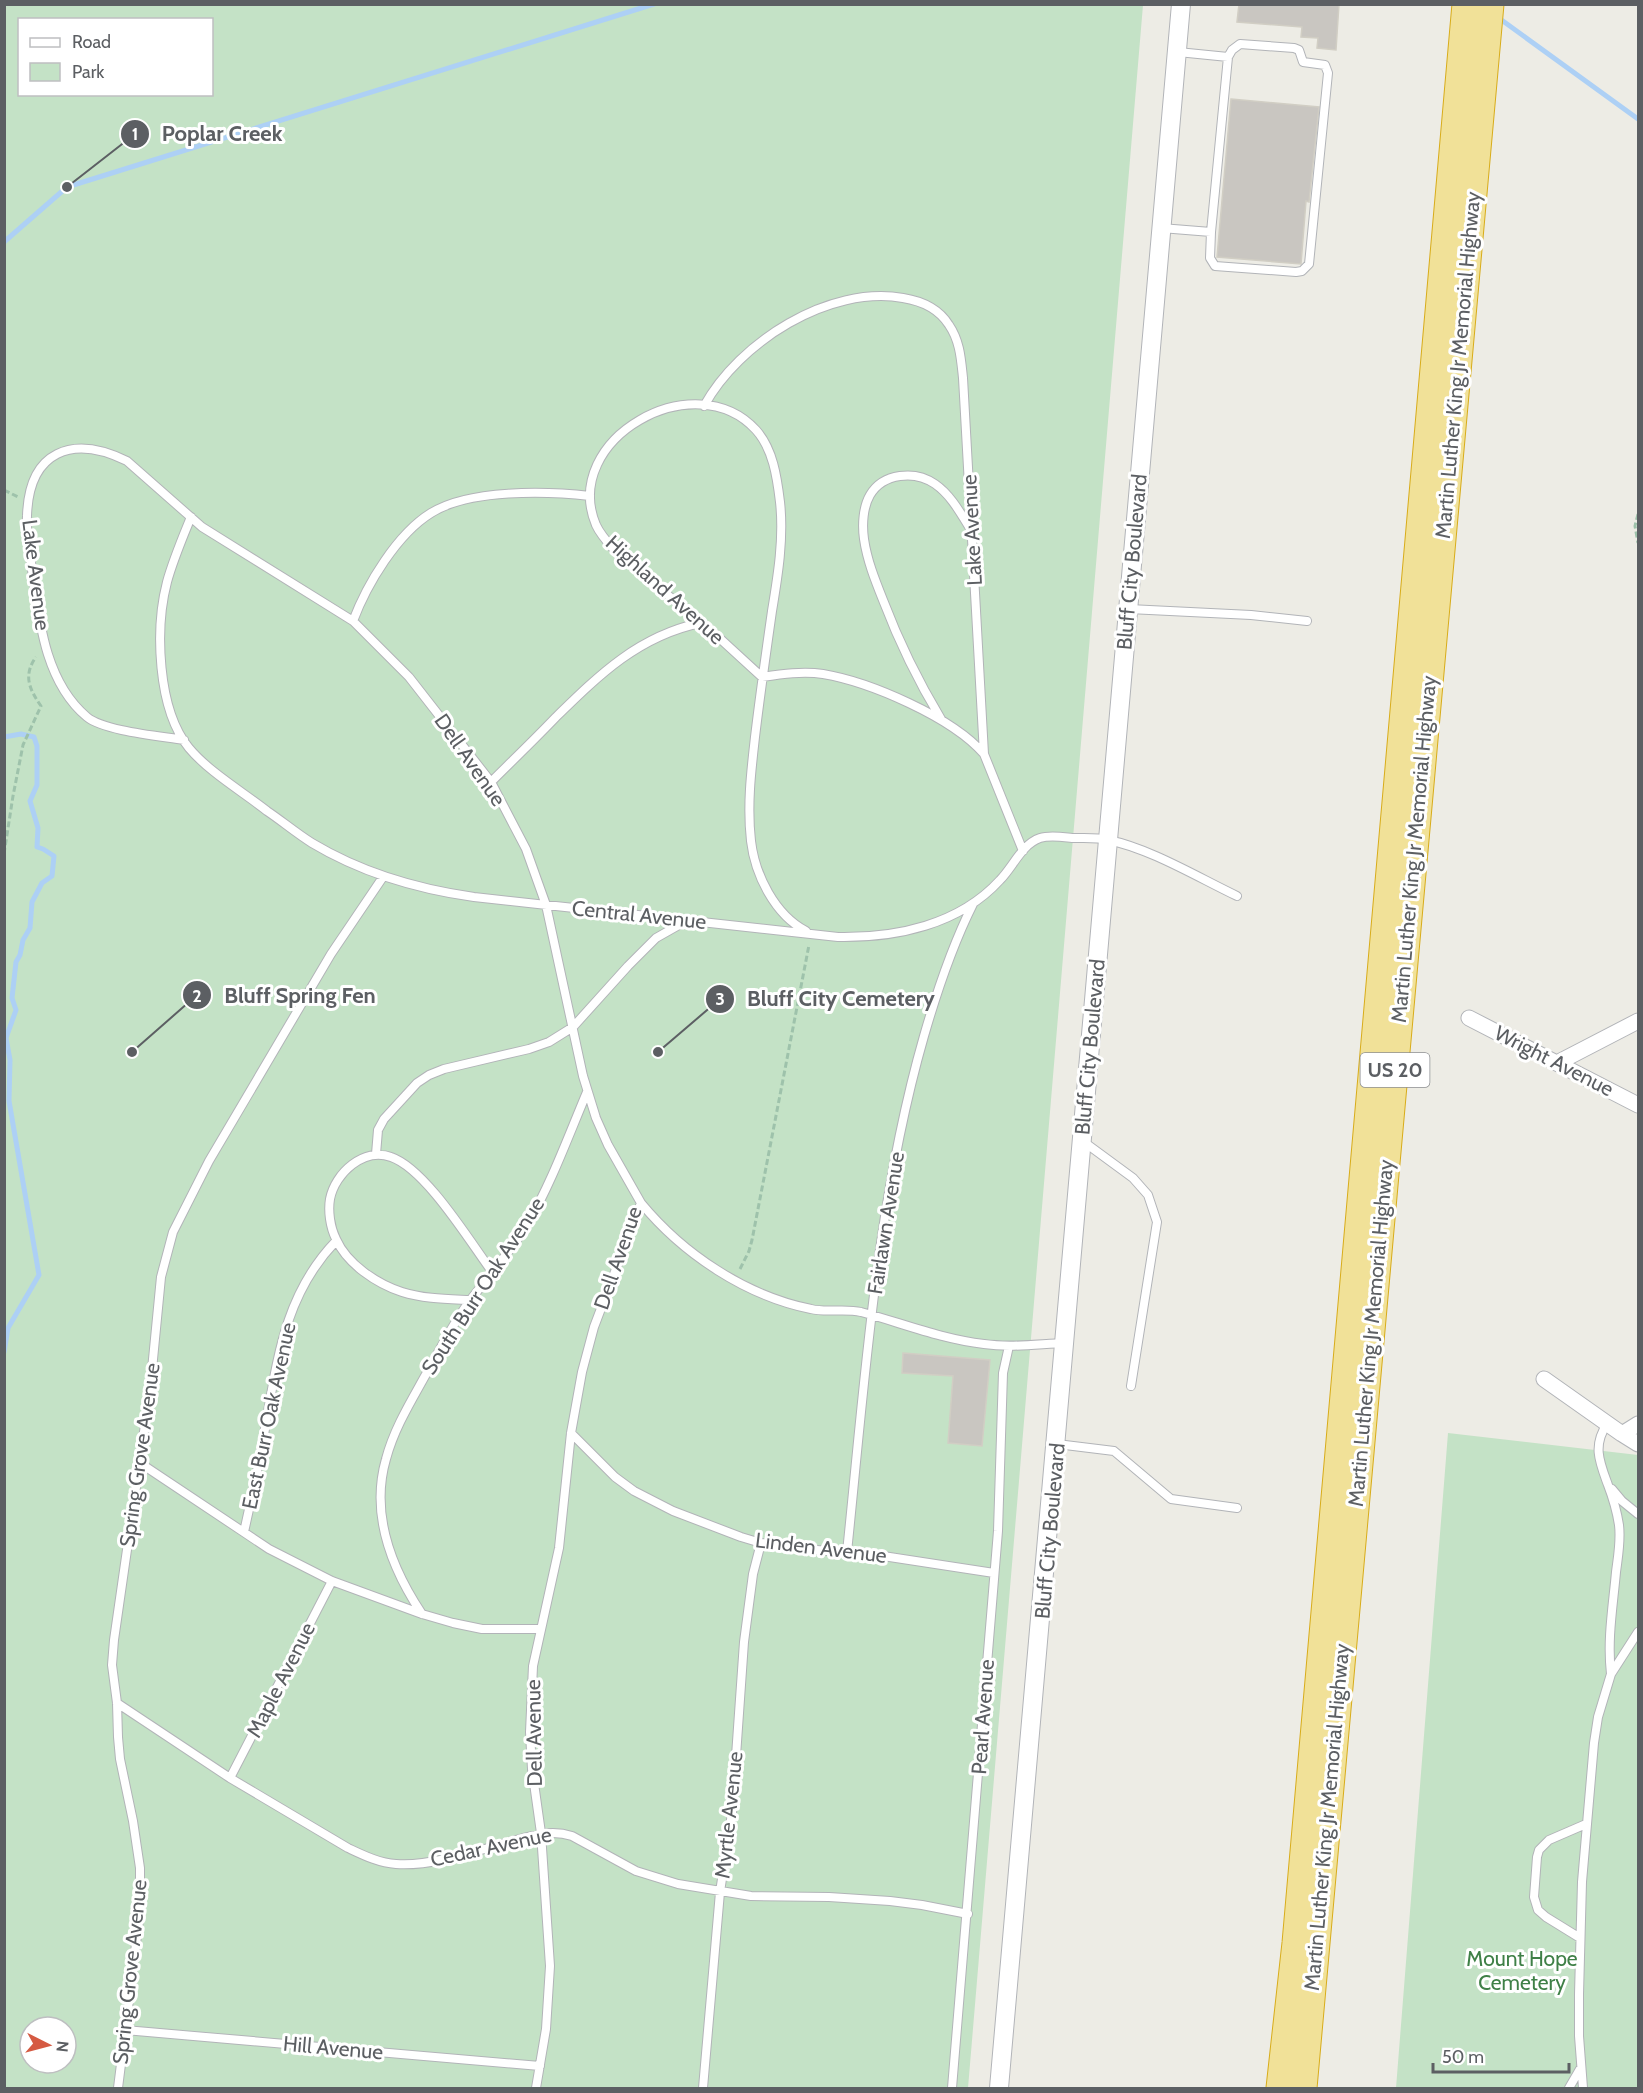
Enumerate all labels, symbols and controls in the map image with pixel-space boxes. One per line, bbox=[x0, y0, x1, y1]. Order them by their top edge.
legend bbox=[18, 18, 213, 96]
text: Road bbox=[72, 31, 111, 53]
text: Park bbox=[72, 61, 105, 83]
callout: Poplar Creek bbox=[120, 114, 295, 154]
text: Poplar Creek bbox=[162, 120, 283, 147]
text: 1 bbox=[132, 123, 138, 145]
street label: Martin Luther King Jr Memorial Highway bbox=[1430, 190, 1485, 540]
street label: Lake Avenue bbox=[956, 473, 987, 586]
street label: Bluff City Boulevard bbox=[1111, 473, 1152, 651]
street label: Lake Avenue bbox=[17, 518, 56, 632]
street label: Highland Avenue bbox=[601, 530, 730, 649]
street label: Martin Luther King Jr Memorial Highway bbox=[1386, 674, 1441, 1024]
street label: Dell Avenue bbox=[429, 709, 512, 811]
street label: Central Avenue bbox=[571, 895, 708, 934]
street label: Bluff City Boulevard bbox=[1069, 958, 1110, 1136]
callout: Bluff Spring Fen bbox=[182, 975, 388, 1015]
callout: Bluff City Cemetery bbox=[705, 979, 947, 1019]
text: Bluff Spring Fen bbox=[224, 982, 376, 1009]
text: 2 bbox=[192, 985, 202, 1007]
text: Bluff City Cemetery bbox=[747, 985, 935, 1012]
text: 3 bbox=[715, 988, 725, 1010]
street label: Wright Avenue bbox=[1490, 1020, 1618, 1101]
road number: US 20 bbox=[1360, 1053, 1430, 1087]
street label: Fairlawn Avenue bbox=[862, 1150, 909, 1296]
street label: Martin Luther King Jr Memorial Highway bbox=[1343, 1158, 1398, 1508]
street label: South Burr Oak Avenue bbox=[416, 1192, 549, 1379]
street label: Dell Avenue bbox=[588, 1203, 647, 1313]
street label: East Burr Oak Avenue bbox=[236, 1320, 301, 1512]
street label: Spring Grove Avenue bbox=[114, 1361, 165, 1549]
street label: Bluff City Boulevard bbox=[1029, 1442, 1070, 1620]
street label: Linden Avenue bbox=[754, 1527, 888, 1568]
street label: Maple Avenue bbox=[241, 1618, 320, 1741]
street label: Martin Luther King Jr Memorial Highway bbox=[1299, 1642, 1354, 1992]
street label: Pearl Avenue bbox=[966, 1658, 999, 1775]
street label: Dell Avenue bbox=[520, 1679, 547, 1787]
street label: Myrtle Avenue bbox=[709, 1750, 748, 1880]
street label: Cedar Avenue bbox=[428, 1821, 554, 1872]
street label: Spring Grove Avenue bbox=[107, 1878, 152, 2066]
park label: Mount Hope Cemetery bbox=[1466, 1946, 1578, 1995]
north arrow bbox=[18, 2015, 78, 2075]
street label: Hill Avenue bbox=[282, 2031, 384, 2064]
scale bar bbox=[1433, 2036, 1570, 2074]
text: N bbox=[52, 2040, 72, 2053]
text: 50 m bbox=[1442, 2046, 1484, 2068]

